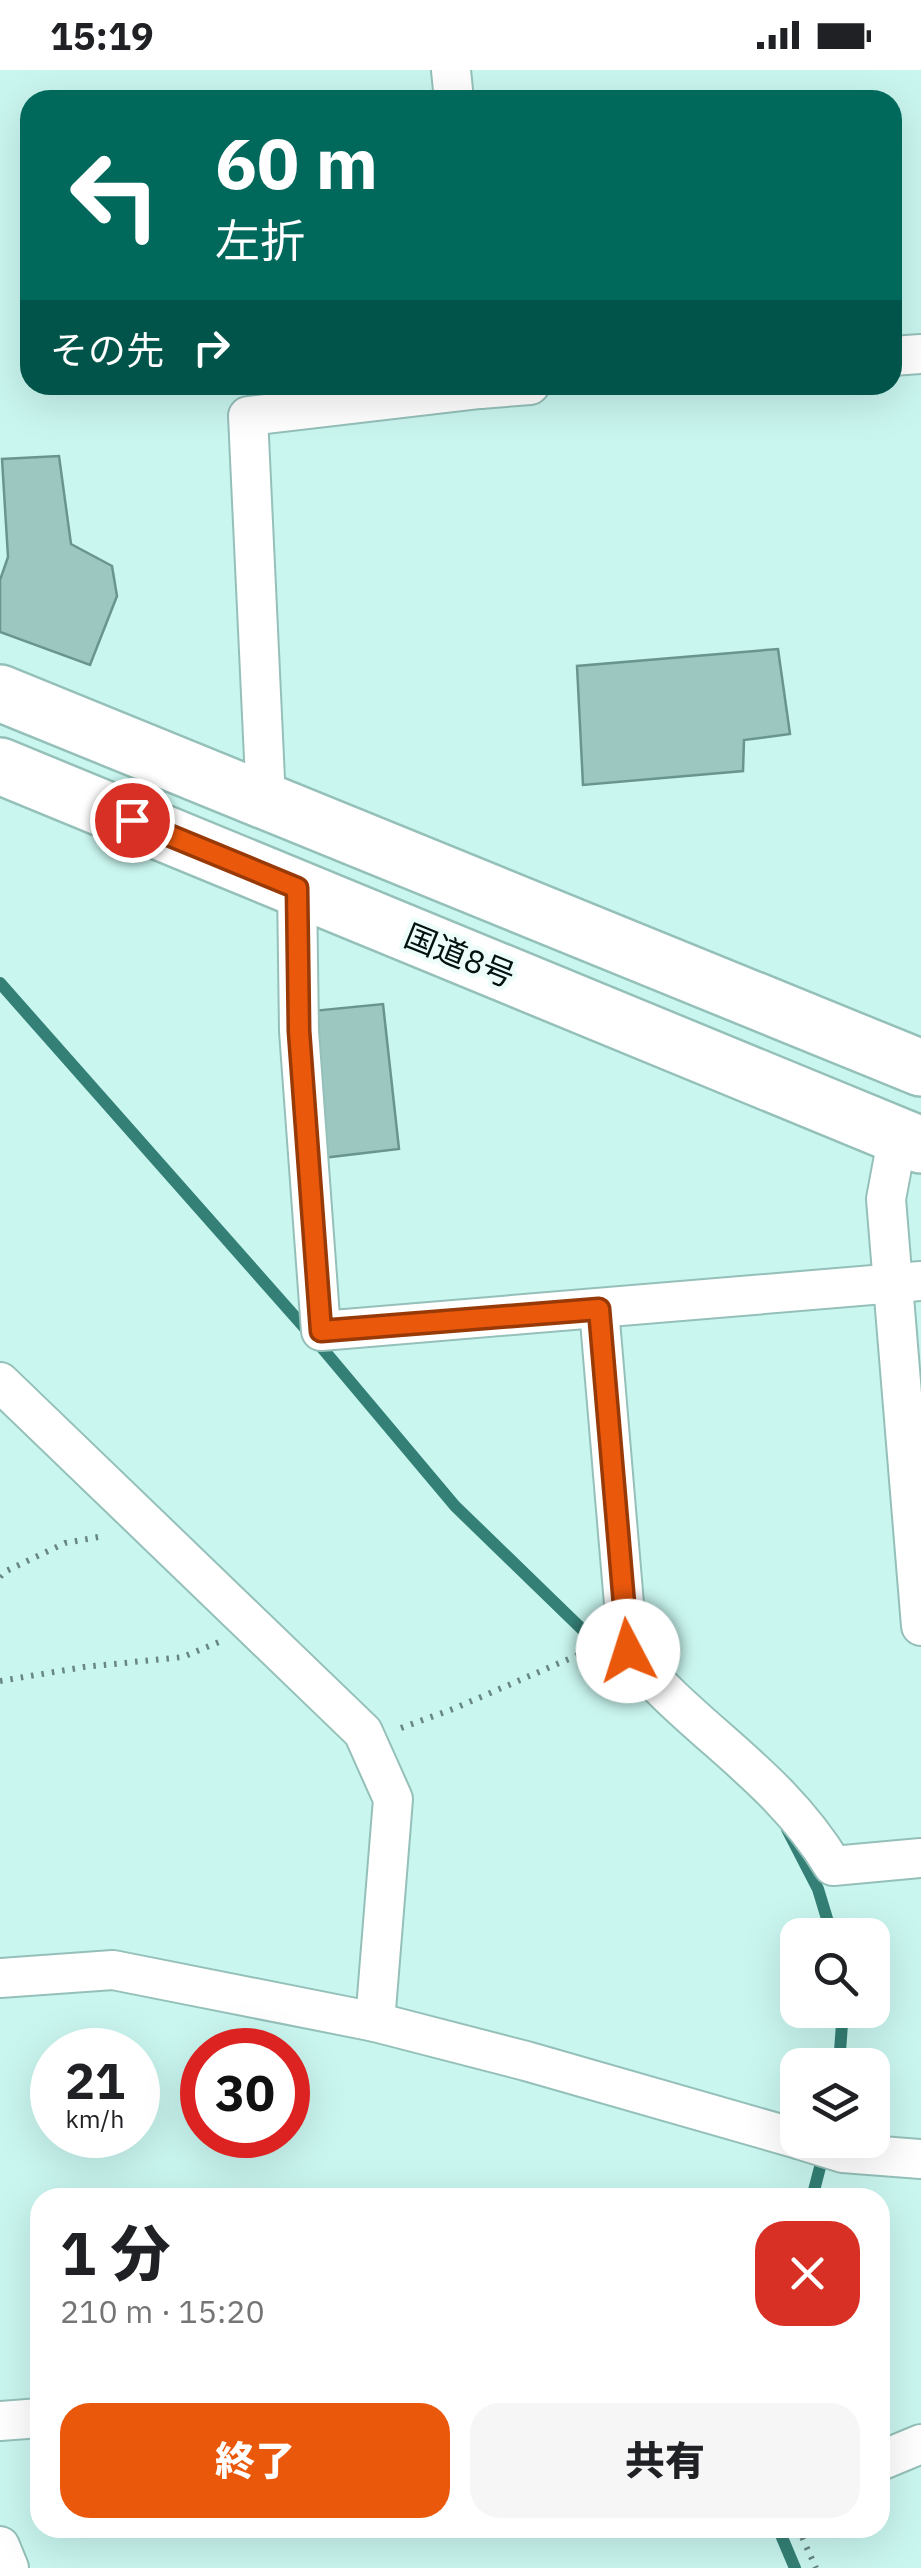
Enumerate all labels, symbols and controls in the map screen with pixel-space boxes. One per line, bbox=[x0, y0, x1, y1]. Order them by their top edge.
text: 15:19 bbox=[50, 11, 154, 60]
text: 60 m bbox=[215, 117, 378, 208]
icon: left bbox=[50, 130, 180, 260]
text: 左折 bbox=[215, 211, 305, 269]
icon: right bbox=[184, 320, 239, 375]
text: その先 bbox=[50, 325, 164, 374]
pin bbox=[90, 778, 175, 863]
icon: arrive bbox=[105, 793, 160, 848]
street label: 国道8号 bbox=[399, 914, 521, 996]
position arrow bbox=[576, 1599, 680, 1703]
map controls bbox=[780, 1918, 890, 2158]
button: search bbox=[780, 1918, 890, 2028]
speed limit sign: 30 bbox=[180, 2028, 310, 2158]
text: 21 bbox=[65, 2048, 125, 2113]
button: layers bbox=[780, 2048, 890, 2158]
text: km/h bbox=[66, 2102, 124, 2135]
text: 1 分 bbox=[60, 2213, 170, 2292]
button: close bbox=[755, 2221, 860, 2326]
text: 210 m · 15:20 bbox=[60, 2290, 265, 2332]
button: 終了 bbox=[60, 2403, 450, 2518]
button: 共有 bbox=[470, 2403, 860, 2518]

